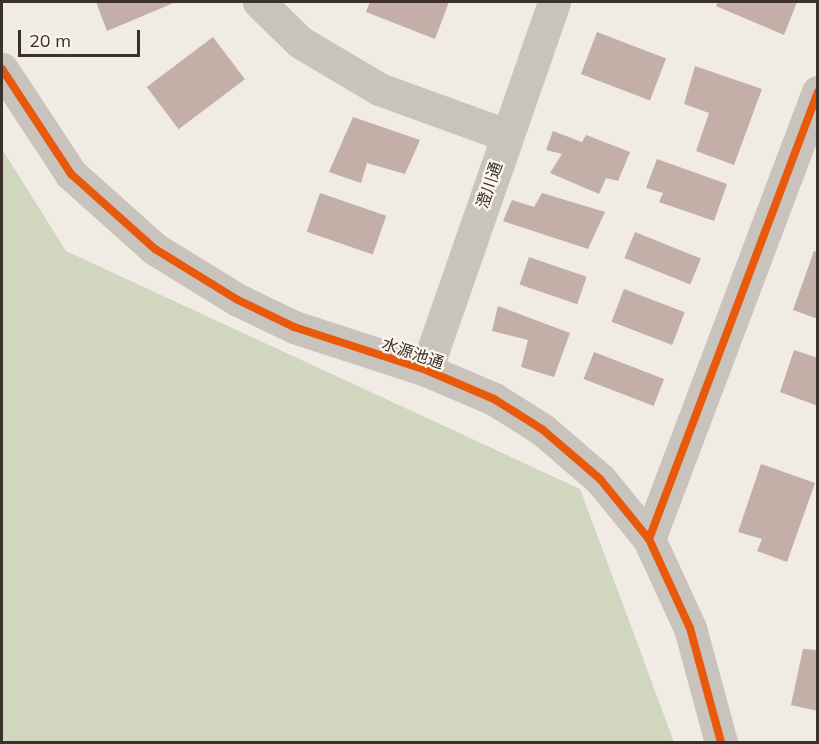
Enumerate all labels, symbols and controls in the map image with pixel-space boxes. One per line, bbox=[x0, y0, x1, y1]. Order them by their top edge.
scale bar bbox=[21, 18, 142, 56]
text: 20 m bbox=[29, 29, 71, 52]
street label: 澄川通 bbox=[472, 159, 506, 211]
street label: 水源池通 bbox=[380, 334, 446, 372]

